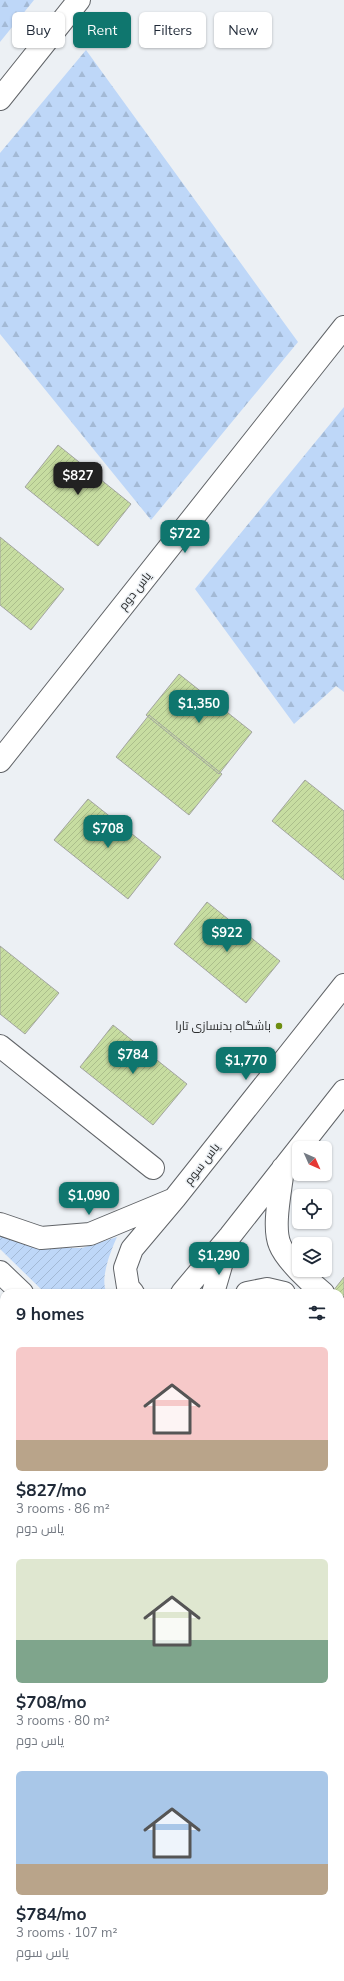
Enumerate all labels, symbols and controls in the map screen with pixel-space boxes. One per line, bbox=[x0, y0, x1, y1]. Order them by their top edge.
chip: Buy bbox=[12, 12, 65, 48]
chip: Rent bbox=[73, 12, 131, 48]
chip: Filters bbox=[139, 12, 206, 48]
chip: New bbox=[214, 12, 272, 48]
pin: $827 bbox=[54, 462, 102, 496]
text: $827 bbox=[62, 467, 94, 483]
pin: $722 bbox=[161, 520, 209, 554]
text: $722 bbox=[169, 525, 201, 541]
street label: یاس دوم bbox=[115, 568, 155, 613]
pin: $1,350 bbox=[166, 690, 232, 724]
text: $1,350 bbox=[178, 695, 220, 711]
pin: $708 bbox=[84, 815, 132, 849]
text: $708 bbox=[92, 820, 124, 836]
pin: $922 bbox=[203, 919, 251, 953]
text: $922 bbox=[211, 924, 243, 940]
place label: باشگاه بدنسازی تارا bbox=[175, 1018, 271, 1033]
marker: باشگاه بدنسازی تارا bbox=[274, 1021, 284, 1031]
pin: $784 bbox=[109, 1041, 157, 1075]
text: $784 bbox=[117, 1046, 149, 1062]
pin: $1,770 bbox=[213, 1047, 279, 1081]
text: $1,770 bbox=[225, 1052, 267, 1068]
street label: یاس سوم bbox=[181, 1139, 224, 1188]
north arrow bbox=[292, 1141, 332, 1181]
map controls bbox=[292, 1141, 332, 1277]
pin: $1,090 bbox=[56, 1182, 122, 1216]
text: $1,090 bbox=[68, 1187, 110, 1203]
button: locate bbox=[292, 1189, 332, 1229]
button: layers bbox=[292, 1237, 332, 1277]
pin: $1,290 bbox=[186, 1242, 252, 1276]
text: $1,290 bbox=[198, 1247, 240, 1263]
icon: filters bbox=[306, 1302, 328, 1324]
text: 9 homes bbox=[16, 1303, 84, 1324]
icon: home bbox=[136, 1373, 208, 1445]
text: $827/mo bbox=[16, 1479, 87, 1500]
text: 3 rooms · 86 m² bbox=[16, 1500, 110, 1516]
text: یاس دوم bbox=[16, 1520, 64, 1536]
icon: home bbox=[136, 1585, 208, 1657]
text: $708/mo bbox=[16, 1691, 87, 1712]
text: 3 rooms · 80 m² bbox=[16, 1712, 110, 1728]
text: یاس دوم bbox=[16, 1732, 64, 1748]
icon: home bbox=[136, 1797, 208, 1869]
text: $784/mo bbox=[16, 1903, 87, 1924]
text: 3 rooms · 107 m² bbox=[16, 1924, 117, 1940]
text: یاس سوم bbox=[16, 1944, 69, 1960]

